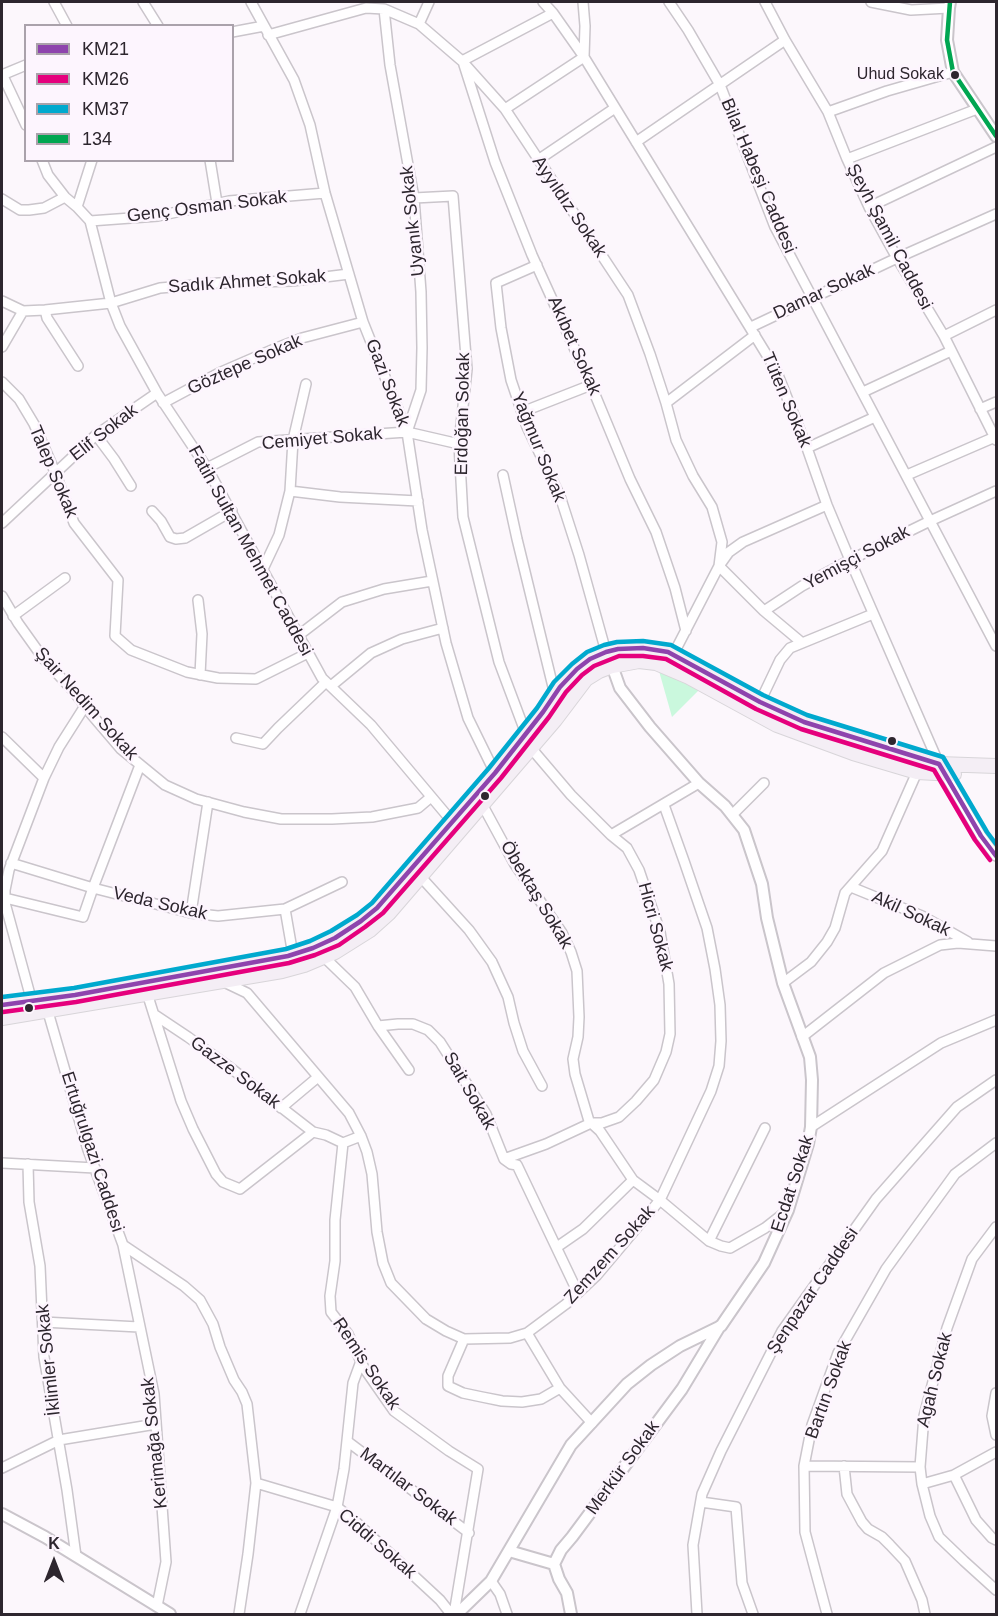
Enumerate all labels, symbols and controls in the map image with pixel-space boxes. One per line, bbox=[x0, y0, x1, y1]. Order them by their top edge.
legend bbox=[24, 24, 234, 162]
text: KM21 bbox=[82, 39, 129, 59]
place label: Uhud Sokak bbox=[857, 65, 944, 85]
text: KM26 bbox=[82, 69, 129, 89]
marker: Uhud Sokak bbox=[949, 69, 961, 81]
street label: Bilal Habeşi Caddesi bbox=[716, 95, 800, 257]
text: KM37 bbox=[82, 99, 129, 119]
text: 134 bbox=[82, 129, 112, 149]
street label: Ayyıldız Sokak bbox=[527, 152, 611, 262]
street label: Şeyh Şamil Caddesi bbox=[841, 160, 937, 314]
street label: Uyanık Sokak bbox=[396, 165, 430, 277]
street label: Genç Osman Sokak bbox=[126, 186, 288, 228]
street label: Damar Sokak bbox=[770, 259, 878, 325]
street label: Sadık Ahmet Sokak bbox=[167, 266, 327, 298]
street label: Akıbet Sokak bbox=[543, 293, 605, 399]
street label: Göztepe Sokak bbox=[184, 330, 306, 400]
street label: Gazi Sokak bbox=[360, 336, 414, 430]
street label: Tüten Sokak bbox=[756, 349, 816, 451]
street label: Erdoğan Sokak bbox=[451, 352, 475, 476]
street label: Yağmur Sokak bbox=[506, 389, 570, 505]
street label: Elif Sokak bbox=[66, 400, 142, 466]
street label: Talep Sokak bbox=[24, 423, 82, 521]
street label: Cemiyet Sokak bbox=[261, 423, 383, 455]
street label: Fatih Sultan Mehmet Caddesi bbox=[183, 442, 317, 660]
street label: Yemişçi Sokak bbox=[801, 521, 913, 595]
street label: Şair Nedim Sokak bbox=[30, 643, 142, 765]
unlabelled marker bbox=[886, 735, 898, 747]
unlabelled marker bbox=[479, 790, 491, 802]
street label: Öbektaş Sokak bbox=[495, 837, 577, 953]
street label: Hicri Sokak bbox=[633, 880, 677, 974]
street label: Veda Sokak bbox=[111, 883, 209, 925]
street label: Akil Sokak bbox=[868, 886, 954, 942]
unlabelled marker bbox=[23, 1002, 35, 1014]
street label: Gazze Sokak bbox=[186, 1032, 284, 1114]
street label: Sait Sokak bbox=[438, 1048, 500, 1134]
street label: Ertuğrulgazi Caddesi bbox=[56, 1069, 128, 1235]
street label: Ecdat Sokak bbox=[767, 1133, 819, 1235]
street label: Zemzem Sokak bbox=[560, 1201, 660, 1309]
street label: Şenpazar Caddesi bbox=[763, 1224, 863, 1358]
street label: İklimler Sokak bbox=[32, 1303, 66, 1417]
street label: Remis Sokak bbox=[327, 1314, 405, 1414]
street label: Agah Sokak bbox=[913, 1330, 957, 1430]
street label: Bartın Sokak bbox=[801, 1338, 857, 1442]
street label: Kerimağa Sokak bbox=[137, 1376, 173, 1510]
street label: Merkür Sokak bbox=[582, 1417, 664, 1519]
street label: Martılar Sokak bbox=[355, 1443, 461, 1531]
street label: Ciddi Sokak bbox=[334, 1504, 420, 1584]
north arrow bbox=[24, 1532, 84, 1592]
text: K bbox=[48, 1535, 60, 1552]

